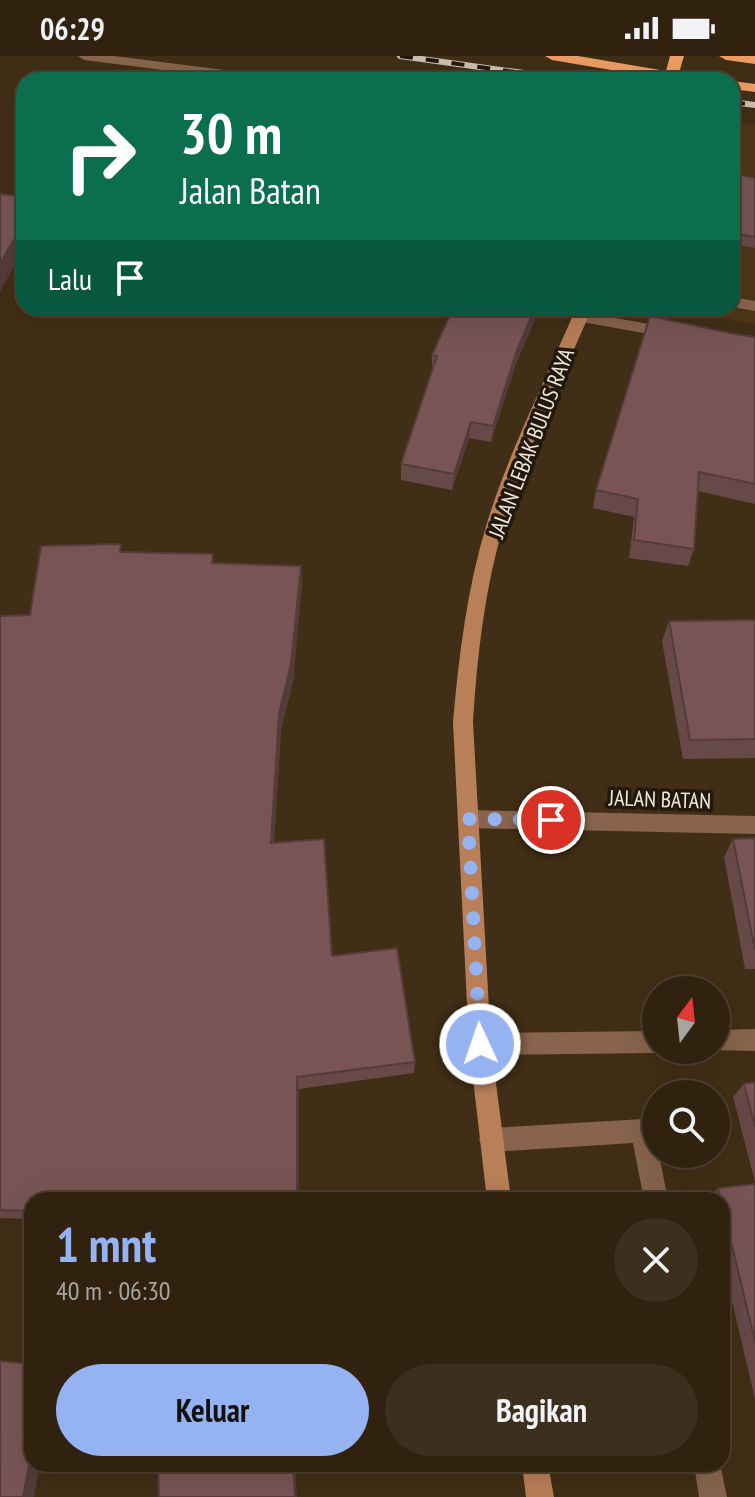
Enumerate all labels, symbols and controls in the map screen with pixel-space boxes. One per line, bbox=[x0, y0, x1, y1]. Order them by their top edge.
text: 06:29 bbox=[40, 9, 105, 48]
text: 30 m bbox=[180, 97, 282, 169]
icon: right bbox=[48, 104, 152, 208]
text: Jalan Batan bbox=[180, 167, 321, 214]
icon: arrive bbox=[108, 256, 152, 300]
text: Lalu bbox=[48, 259, 92, 298]
street label: JALAN LEBAK BULUS RAYA bbox=[482, 344, 580, 543]
street label: JALAN BATAN bbox=[607, 783, 712, 815]
pin bbox=[517, 786, 585, 854]
icon: arrive bbox=[529, 798, 573, 842]
north arrow bbox=[642, 976, 730, 1064]
map controls bbox=[642, 976, 730, 1168]
position arrow bbox=[438, 1002, 522, 1086]
button: search bbox=[642, 1080, 730, 1168]
text: 1 mnt bbox=[56, 1213, 156, 1275]
button: close bbox=[614, 1218, 698, 1302]
text: 40 m · 06:30 bbox=[56, 1274, 171, 1307]
button: Keluar bbox=[56, 1364, 369, 1456]
button: Bagikan bbox=[385, 1364, 698, 1456]

